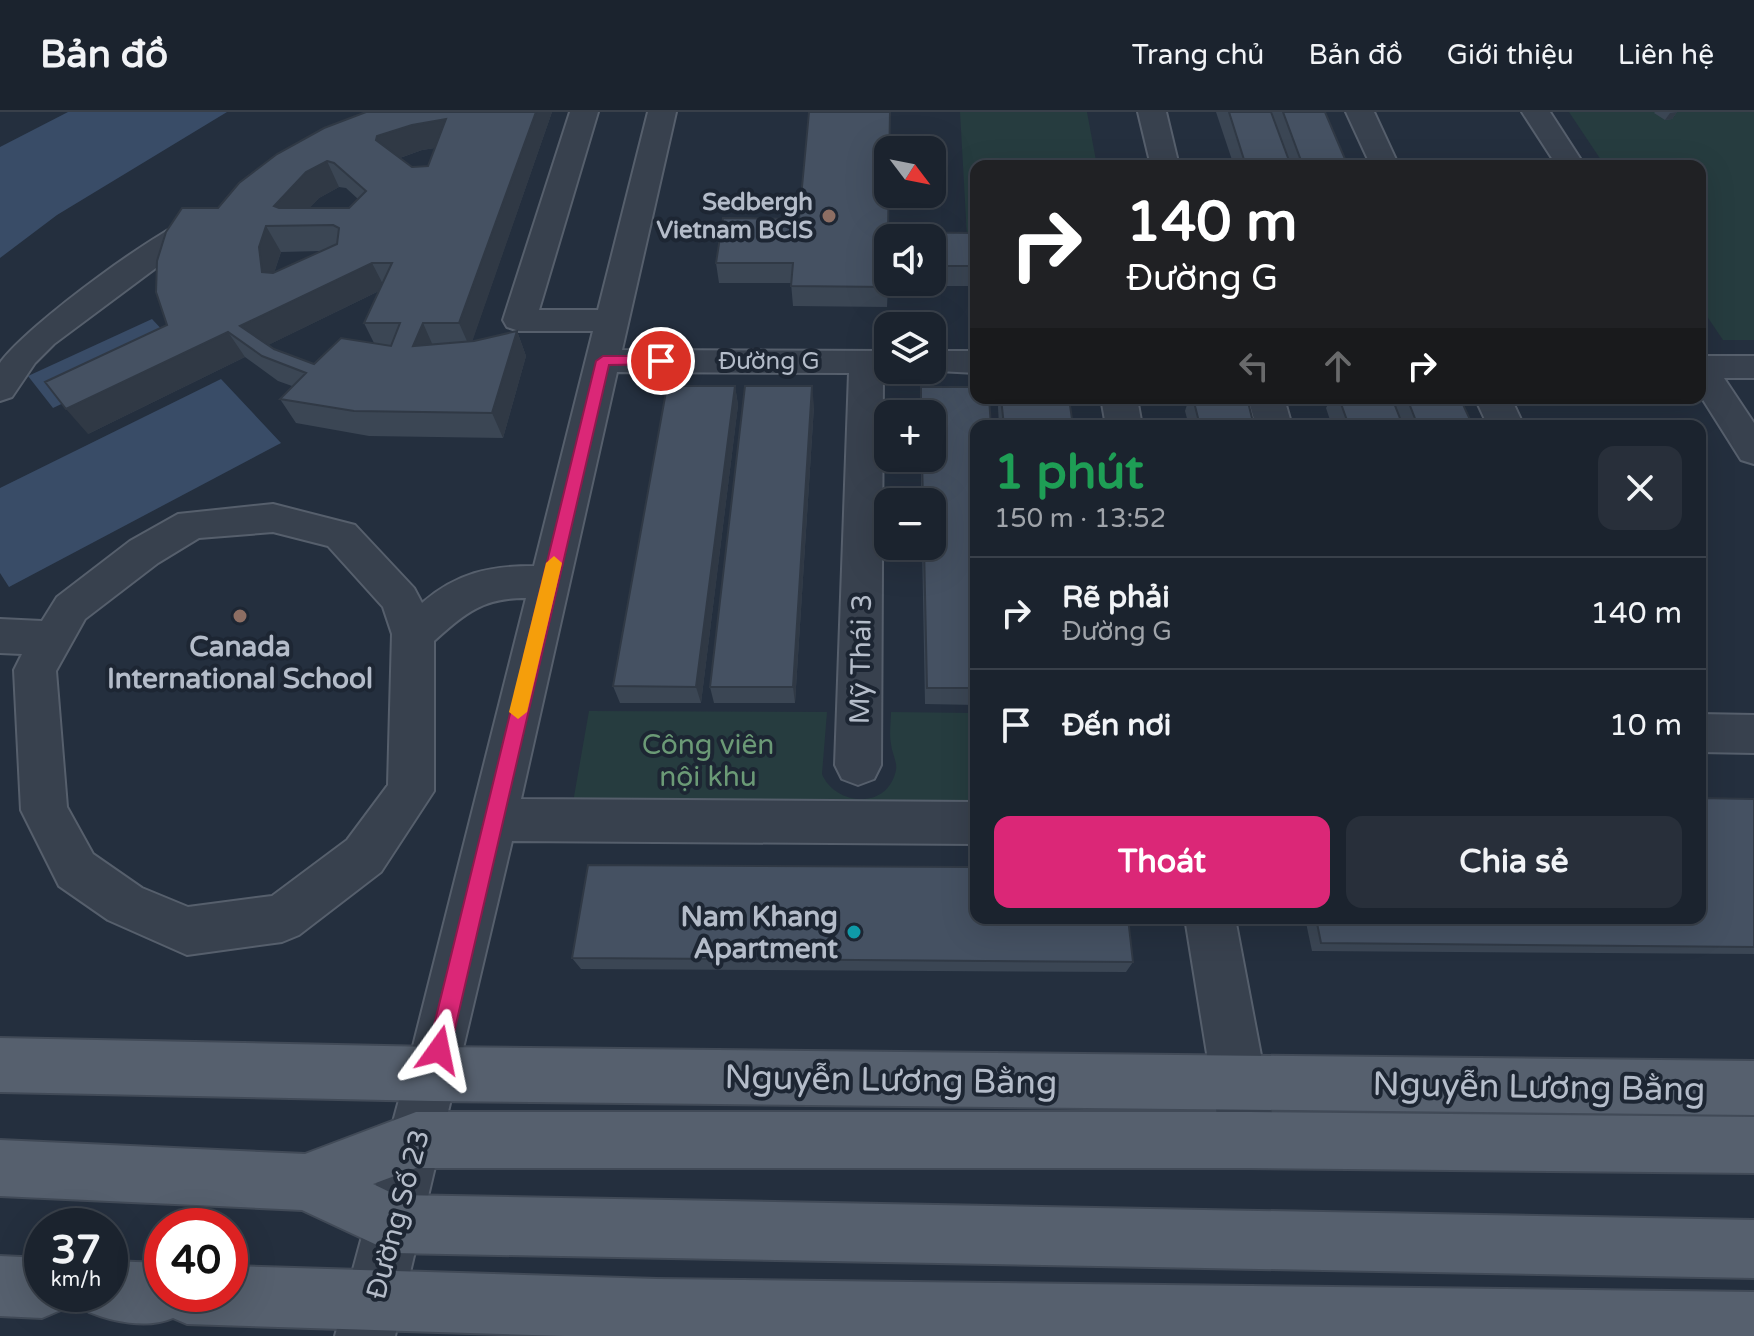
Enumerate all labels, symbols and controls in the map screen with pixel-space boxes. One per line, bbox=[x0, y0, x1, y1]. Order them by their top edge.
text: Bản đồ bbox=[40, 32, 168, 78]
text: Trang chủ bbox=[1132, 38, 1264, 72]
text: Bản đồ bbox=[1308, 38, 1403, 72]
text: Giới thiệu bbox=[1447, 38, 1574, 72]
text: Liên hệ bbox=[1618, 38, 1714, 72]
north arrow bbox=[874, 136, 946, 208]
map controls bbox=[874, 136, 946, 560]
place label: Sedbergh Vietnam BCIS bbox=[657, 188, 813, 245]
text: 140 m bbox=[1126, 189, 1297, 256]
icon: right bbox=[994, 192, 1098, 296]
marker: Sedbergh Vietnam BCIS bbox=[820, 207, 838, 225]
button: sound bbox=[874, 224, 946, 296]
text: Đường G bbox=[1126, 257, 1278, 300]
button: layers bbox=[874, 312, 946, 384]
pin bbox=[627, 327, 695, 395]
icon: arrive bbox=[639, 339, 683, 383]
icon: left bbox=[1232, 344, 1276, 388]
icon: ahead bbox=[1316, 344, 1360, 388]
icon: right bbox=[1400, 344, 1444, 388]
street label: Đường G bbox=[718, 347, 820, 376]
button: + bbox=[874, 400, 946, 472]
text: 1 phút bbox=[994, 444, 1144, 502]
button: close bbox=[1598, 446, 1682, 530]
button: − bbox=[874, 488, 946, 560]
text: 150 m · 13:52 bbox=[994, 503, 1166, 534]
text: Rẽ phải bbox=[1062, 579, 1170, 616]
icon: right bbox=[994, 591, 1038, 635]
street label: Mỹ Thái 3 bbox=[843, 593, 879, 725]
text: 140 m bbox=[1590, 595, 1682, 632]
marker: Canada International School bbox=[231, 607, 249, 625]
text: Đường G bbox=[1062, 616, 1172, 647]
place label: Canada International School bbox=[107, 630, 373, 696]
icon: arrive bbox=[994, 703, 1038, 747]
text: Đến nơi bbox=[1062, 707, 1171, 744]
text: 10 m bbox=[1609, 707, 1682, 744]
park label: Công viên nội khu bbox=[642, 728, 774, 794]
button: Thoát bbox=[994, 816, 1330, 908]
button: Chia sẻ bbox=[1346, 816, 1682, 908]
place label: Nam Khang Apartment bbox=[681, 900, 838, 966]
marker: Nam Khang Apartment bbox=[845, 923, 863, 941]
position arrow bbox=[397, 1008, 481, 1092]
street label: Nguyễn Lương Bằng bbox=[724, 1057, 1058, 1104]
street label: Nguyễn Lương Bằng bbox=[1372, 1064, 1706, 1111]
street label: Đường Số 23 bbox=[359, 1126, 437, 1303]
speed limit sign: 40 bbox=[144, 1208, 248, 1312]
text: 37 bbox=[51, 1226, 101, 1274]
text: km/h bbox=[51, 1268, 101, 1292]

